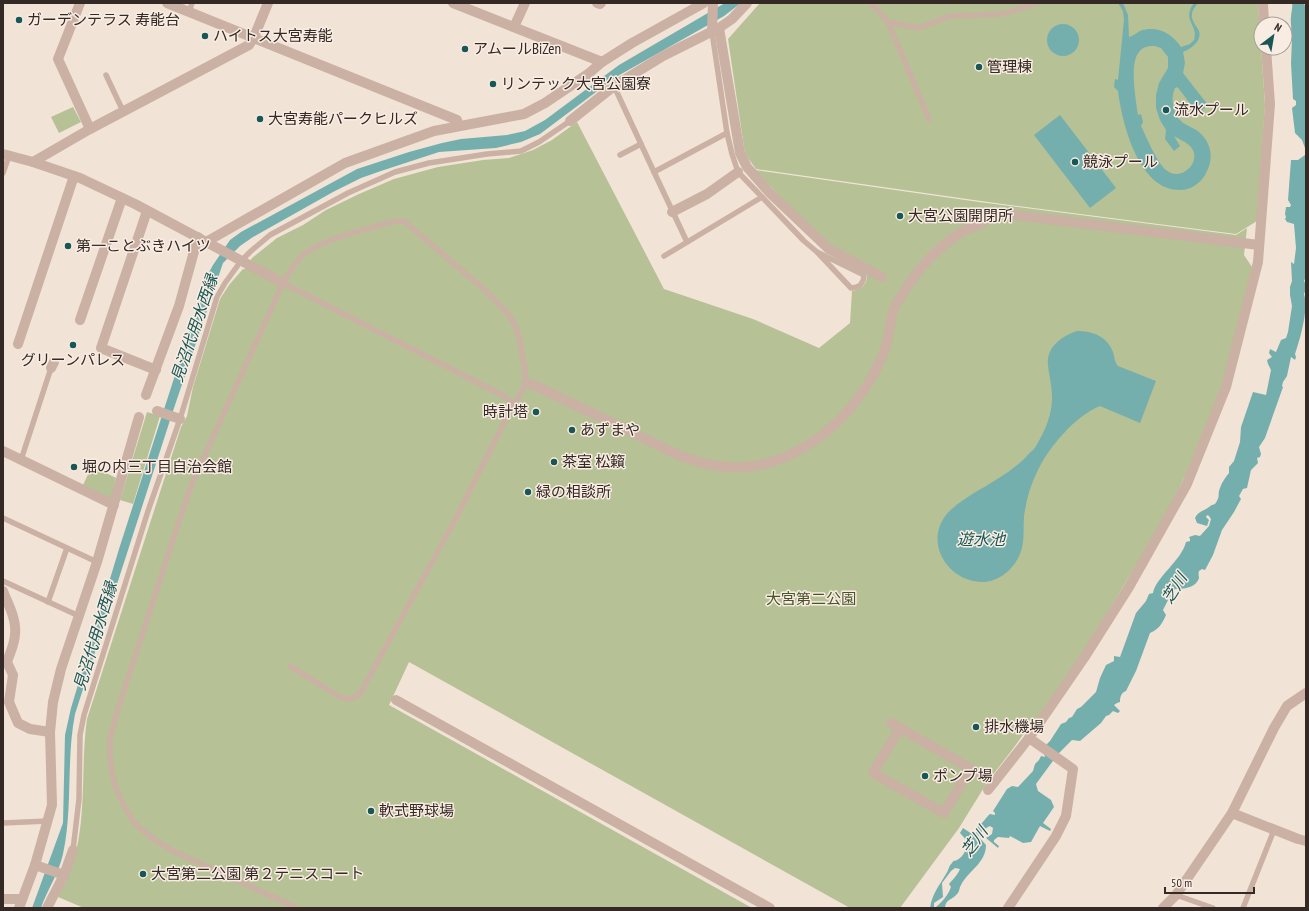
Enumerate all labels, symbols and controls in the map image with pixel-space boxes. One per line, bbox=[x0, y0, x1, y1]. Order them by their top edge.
place label: ガーデンテラス 寿能台 bbox=[27, 10, 180, 29]
marker: ガーデンテラス 寿能台 bbox=[14, 15, 24, 25]
north arrow bbox=[1253, 16, 1293, 56]
text: N bbox=[1272, 20, 1284, 35]
place label: ハイトス大宮寿能 bbox=[213, 26, 333, 45]
marker: ハイトス大宮寿能 bbox=[200, 31, 210, 41]
place label: アムールBiZen bbox=[473, 39, 561, 58]
marker: アムールBiZen bbox=[460, 44, 470, 54]
place label: 管理棟 bbox=[987, 57, 1032, 76]
marker: 管理棟 bbox=[974, 62, 984, 72]
place label: リンテック大宮公園寮 bbox=[501, 74, 651, 93]
marker: リンテック大宮公園寮 bbox=[488, 79, 498, 89]
place label: 流水プール bbox=[1174, 100, 1249, 119]
marker: 流水プール bbox=[1161, 105, 1171, 115]
place label: 大宮寿能パークヒルズ bbox=[268, 109, 418, 128]
marker: 大宮寿能パークヒルズ bbox=[255, 114, 265, 124]
place label: 競泳プール bbox=[1083, 152, 1158, 171]
marker: 競泳プール bbox=[1070, 157, 1080, 167]
place label: 大宮公園開閉所 bbox=[908, 206, 1013, 225]
marker: 大宮公園開閉所 bbox=[895, 211, 905, 221]
place label: 第一ことぶきハイツ bbox=[76, 236, 211, 255]
marker: 第一ことぶきハイツ bbox=[63, 241, 73, 251]
water label: 見沼代用水西縁 bbox=[166, 270, 222, 384]
marker: グリーンパレス bbox=[68, 340, 78, 350]
place label: グリーンパレス bbox=[21, 350, 125, 369]
place label: 時計塔 bbox=[483, 402, 528, 421]
marker: 時計塔 bbox=[531, 407, 541, 417]
place label: あずまや bbox=[580, 420, 640, 439]
marker: あずまや bbox=[567, 425, 577, 435]
place label: 茶室 松籟 bbox=[562, 452, 625, 471]
place label: 堀の内三丁目自治会館 bbox=[82, 457, 232, 476]
marker: 茶室 松籟 bbox=[549, 457, 559, 467]
marker: 堀の内三丁目自治会館 bbox=[69, 462, 79, 472]
place label: 緑の相談所 bbox=[536, 482, 611, 501]
marker: 緑の相談所 bbox=[523, 487, 533, 497]
water label: 遊水池 bbox=[957, 529, 1007, 549]
water label: 芝川 bbox=[1157, 567, 1192, 607]
water label: 見沼代用水西縁 bbox=[69, 578, 122, 692]
park label: 大宮第二公園 bbox=[766, 589, 856, 608]
place label: 排水機場 bbox=[984, 717, 1044, 736]
marker: 排水機場 bbox=[971, 722, 981, 732]
place label: ポンプ場 bbox=[933, 766, 993, 785]
marker: ポンプ場 bbox=[920, 771, 930, 781]
place label: 軟式野球場 bbox=[379, 801, 454, 820]
marker: 軟式野球場 bbox=[366, 806, 376, 816]
water label: 芝川 bbox=[956, 821, 993, 860]
place label: 大宮第二公園 第２テニスコート bbox=[151, 864, 364, 883]
marker: 大宮第二公園 第２テニスコート bbox=[138, 869, 148, 879]
scale bar bbox=[1165, 869, 1254, 895]
text: 50 m bbox=[1171, 875, 1192, 890]

